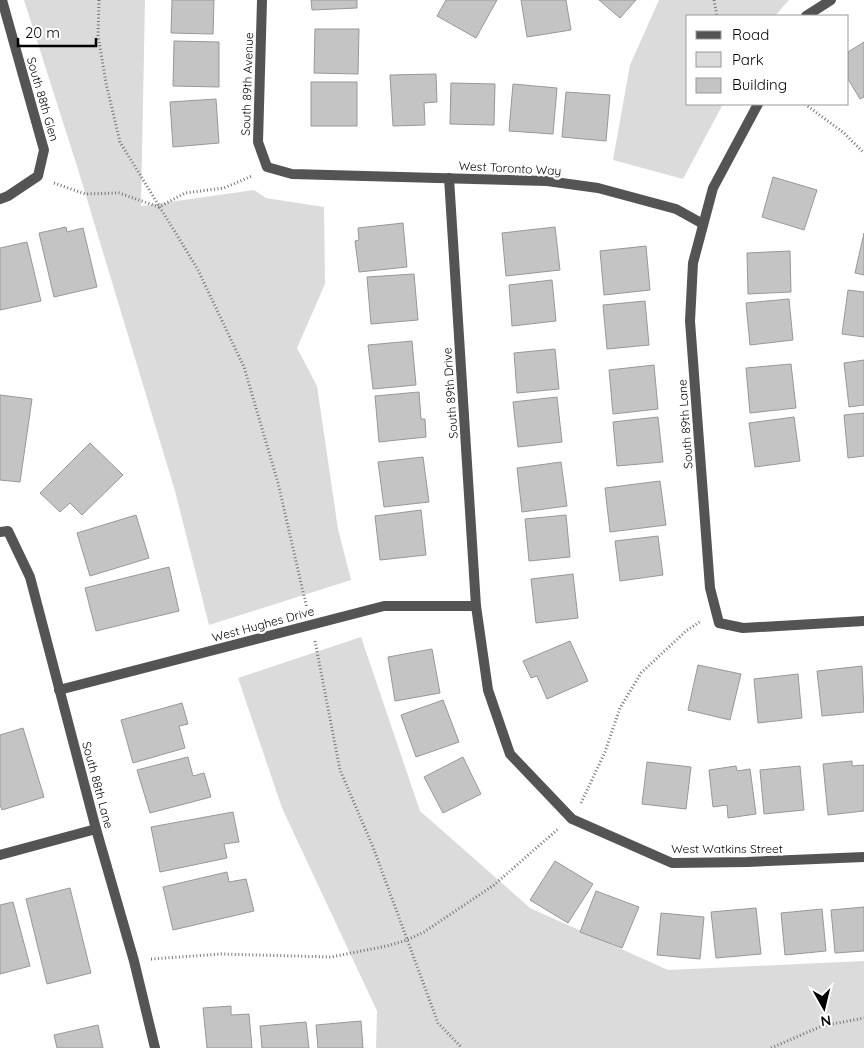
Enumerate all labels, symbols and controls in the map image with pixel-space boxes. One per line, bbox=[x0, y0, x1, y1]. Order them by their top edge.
scale bar bbox=[18, 15, 95, 47]
legend bbox=[686, 15, 849, 105]
text: 20 m bbox=[25, 23, 60, 42]
text: Road bbox=[732, 25, 769, 44]
street label: South 89th Avenue bbox=[238, 32, 256, 136]
text: Park bbox=[732, 50, 764, 69]
street label: South 88th Glen bbox=[24, 55, 62, 143]
text: Building bbox=[732, 75, 787, 94]
street label: West Toronto Way bbox=[458, 158, 562, 178]
street label: South 89th Drive bbox=[439, 347, 461, 439]
street label: South 89th Lane bbox=[674, 379, 696, 469]
street label: West Hughes Drive bbox=[210, 603, 316, 645]
street label: South 88th Lane bbox=[79, 740, 117, 830]
street label: West Watkins Street bbox=[671, 841, 783, 856]
north arrow bbox=[799, 983, 849, 1033]
text: N bbox=[819, 1011, 832, 1031]

